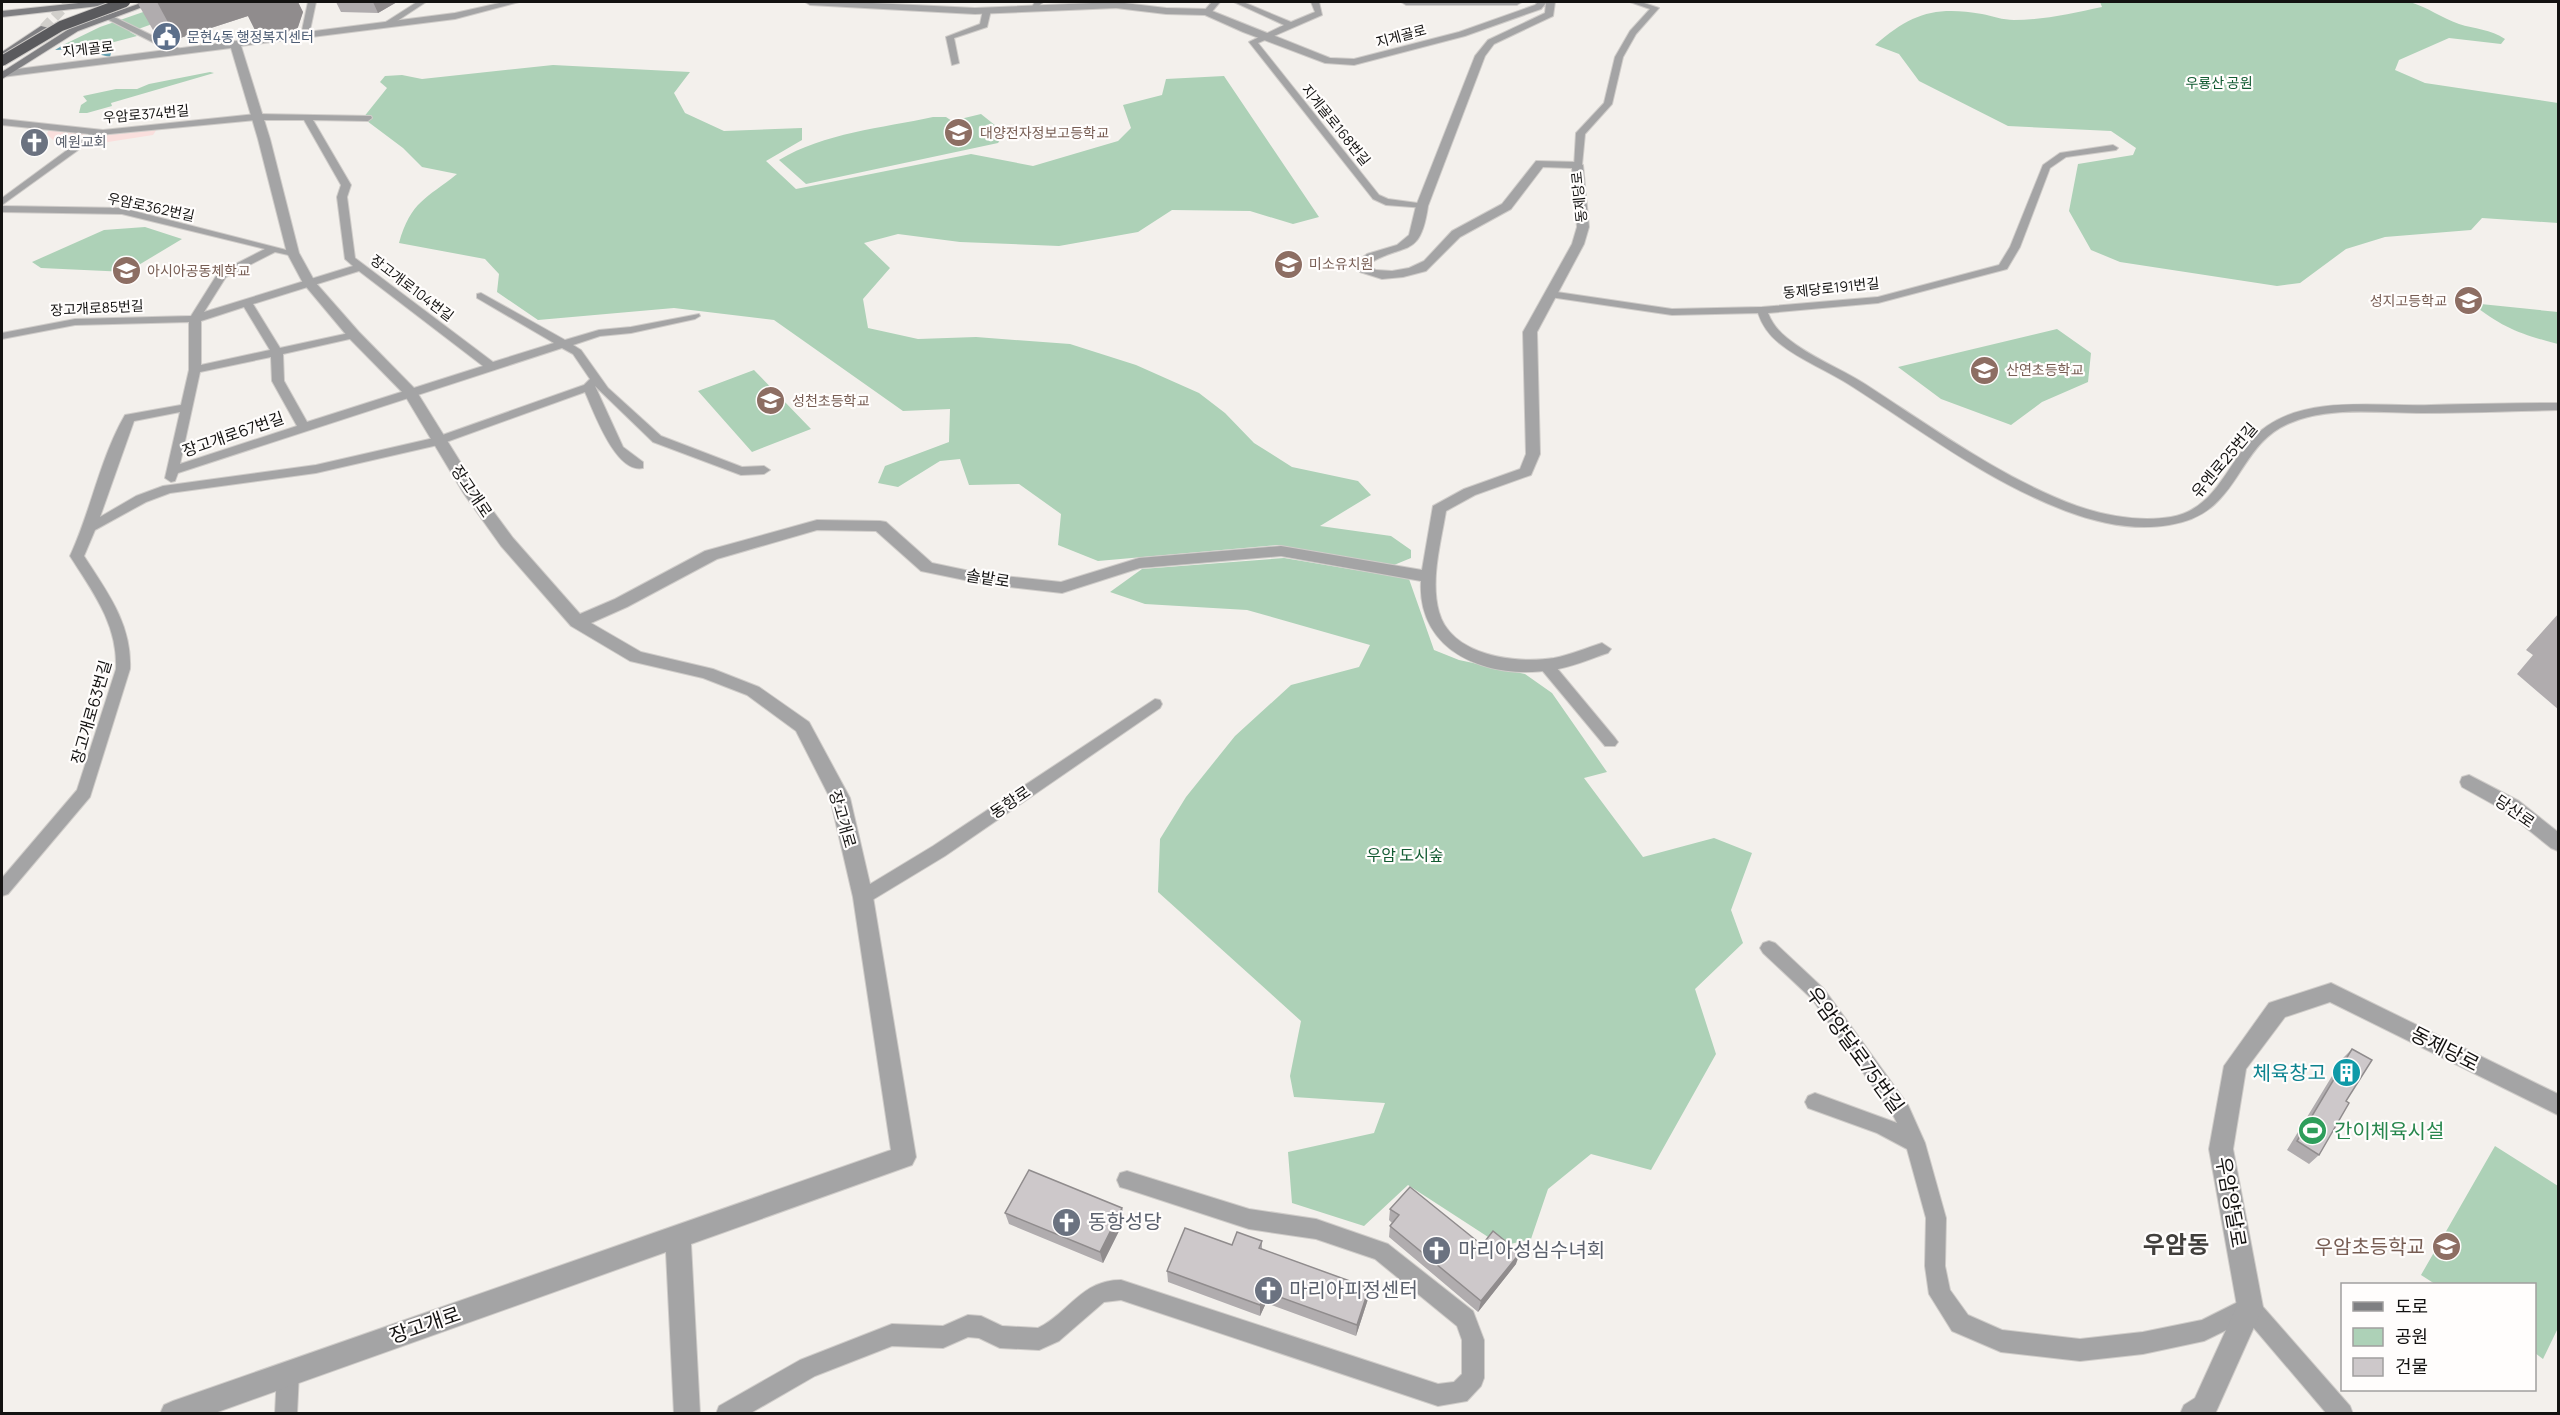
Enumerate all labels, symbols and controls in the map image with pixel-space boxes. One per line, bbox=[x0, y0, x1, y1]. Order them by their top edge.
street label: 지게골로 bbox=[1374, 20, 1428, 51]
public building icon: 문현4동 행정복지센터 bbox=[150, 21, 182, 53]
place label: 문현4동 행정복지센터 bbox=[187, 27, 314, 46]
street label: 지게골로 bbox=[61, 36, 115, 61]
park label: 우룡산 공원 bbox=[2185, 73, 2253, 92]
street label: 지게골로168번길 bbox=[1298, 80, 1375, 169]
street label: 우암로374번길 bbox=[102, 100, 190, 127]
school or university icon: 대양전자정보고등학교 bbox=[943, 117, 975, 149]
place label: 대양전자정보고등학교 bbox=[980, 123, 1109, 142]
church icon: 예원교회 bbox=[18, 126, 50, 158]
place label: 예원교회 bbox=[55, 132, 107, 151]
street label: 동제당로 bbox=[1566, 170, 1591, 224]
street label: 우암로362번길 bbox=[106, 188, 197, 225]
school or university icon: 미소유치원 bbox=[1272, 248, 1304, 280]
street label: 장고개로104번길 bbox=[367, 250, 458, 325]
place label: 미소유치원 bbox=[1309, 254, 1373, 273]
school or university icon: 아시아공동체학교 bbox=[110, 255, 142, 287]
place label: 아시아공동체학교 bbox=[147, 261, 250, 280]
street label: 동제당로191번길 bbox=[1782, 273, 1880, 302]
school or university icon: 성지고등학교 bbox=[2452, 285, 2484, 317]
place label: 성지고등학교 bbox=[2370, 291, 2447, 310]
street label: 장고개로85번길 bbox=[50, 296, 144, 319]
school or university icon: 산연초등학교 bbox=[1969, 354, 2001, 386]
place label: 산연초등학교 bbox=[2006, 360, 2083, 379]
school or university icon: 성천초등학교 bbox=[755, 385, 787, 417]
place label: 성천초등학교 bbox=[792, 391, 869, 410]
street label: 장고개로67번길 bbox=[179, 406, 287, 462]
street label: 유엔로25번길 bbox=[2186, 418, 2262, 502]
street label: 장고개로 bbox=[446, 460, 498, 522]
street label: 솔밭로 bbox=[964, 564, 1012, 592]
street label: 장고개로63번길 bbox=[66, 657, 116, 767]
street label: 동항로 bbox=[986, 780, 1035, 823]
street label: 장고개로 bbox=[824, 788, 862, 851]
street label: 당산로 bbox=[2491, 789, 2540, 833]
park label: 우암 도시숲 bbox=[1367, 844, 1443, 866]
street label: 우암양달로75번길 bbox=[1800, 981, 1911, 1118]
street label: 동제당로 bbox=[2406, 1020, 2484, 1077]
building icon: 체육창고 bbox=[2331, 1057, 2363, 1089]
place label: 체육창고 bbox=[2252, 1059, 2326, 1086]
sports icon: 간이체육시설 bbox=[2297, 1115, 2329, 1147]
place label: 간이체육시설 bbox=[2334, 1117, 2444, 1144]
street label: 우암양달로 bbox=[2210, 1154, 2253, 1250]
church icon: 동항성당 bbox=[1051, 1206, 1083, 1238]
place label: 동항성당 bbox=[1088, 1208, 1162, 1235]
district label: 우암동 bbox=[2143, 1227, 2209, 1260]
school or university icon: 우암초등학교 bbox=[2430, 1231, 2462, 1263]
place label: 우암초등학교 bbox=[2315, 1233, 2425, 1260]
church icon: 마리아성심수녀회 bbox=[1421, 1234, 1453, 1266]
place label: 마리아성심수녀회 bbox=[1458, 1236, 1605, 1263]
church icon: 마리아피정센터 bbox=[1252, 1274, 1284, 1306]
place label: 마리아피정센터 bbox=[1289, 1276, 1418, 1303]
legend bbox=[2341, 1283, 2536, 1391]
text: 도로 bbox=[2395, 1294, 2428, 1318]
street label: 장고개로 bbox=[386, 1300, 464, 1349]
text: 공원 bbox=[2395, 1324, 2428, 1348]
text: 건물 bbox=[2395, 1354, 2428, 1378]

